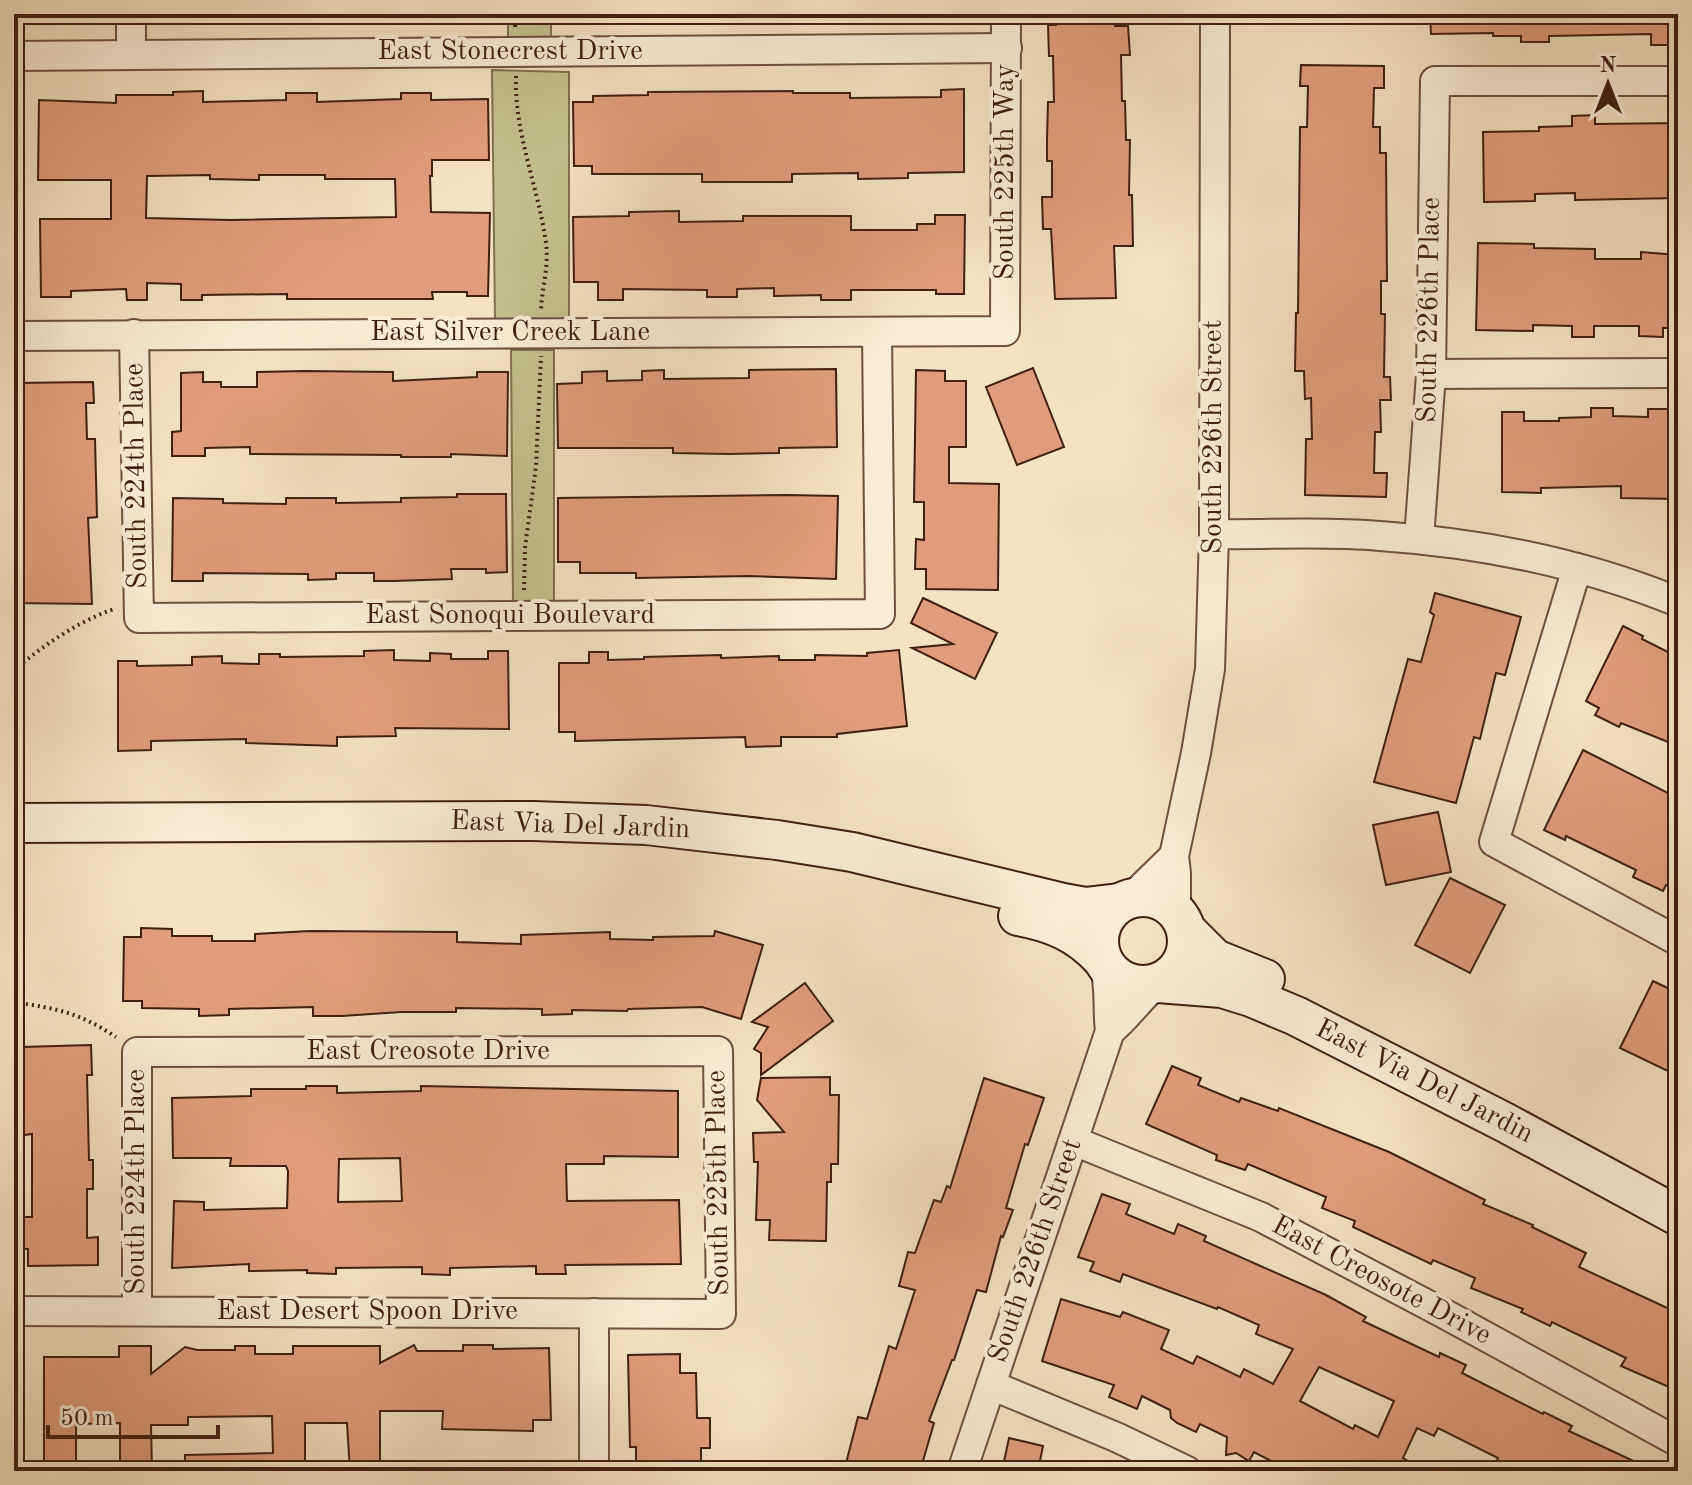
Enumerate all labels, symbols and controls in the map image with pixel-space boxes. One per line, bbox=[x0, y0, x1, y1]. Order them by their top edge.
street label: East Stonecrest Drive bbox=[377, 38, 643, 66]
north arrow bbox=[1568, 44, 1648, 124]
text: N bbox=[1600, 55, 1617, 77]
street label: South 225th Way bbox=[992, 64, 1020, 280]
street label: South 226th Place bbox=[1414, 197, 1446, 423]
street label: East Silver Creek Lane bbox=[370, 319, 650, 347]
street label: South 226th Street bbox=[1200, 320, 1228, 554]
street label: South 224th Place bbox=[121, 363, 153, 589]
street label: East Sonoqui Boulevard bbox=[365, 602, 655, 630]
street label: East Via Del Jardin bbox=[449, 808, 691, 844]
street label: East Via Del Jardin bbox=[1311, 1015, 1537, 1149]
street label: East Creosote Drive bbox=[306, 1038, 550, 1066]
street label: South 224th Place bbox=[123, 1069, 151, 1295]
street label: South 225th Place bbox=[703, 1070, 735, 1296]
street label: South 226th Street bbox=[985, 1135, 1087, 1367]
street label: East Creosote Drive bbox=[1267, 1211, 1495, 1351]
street label: East Desert Spoon Drive bbox=[216, 1298, 518, 1326]
scale bar bbox=[48, 1389, 218, 1439]
text: 50 m bbox=[60, 1407, 114, 1431]

